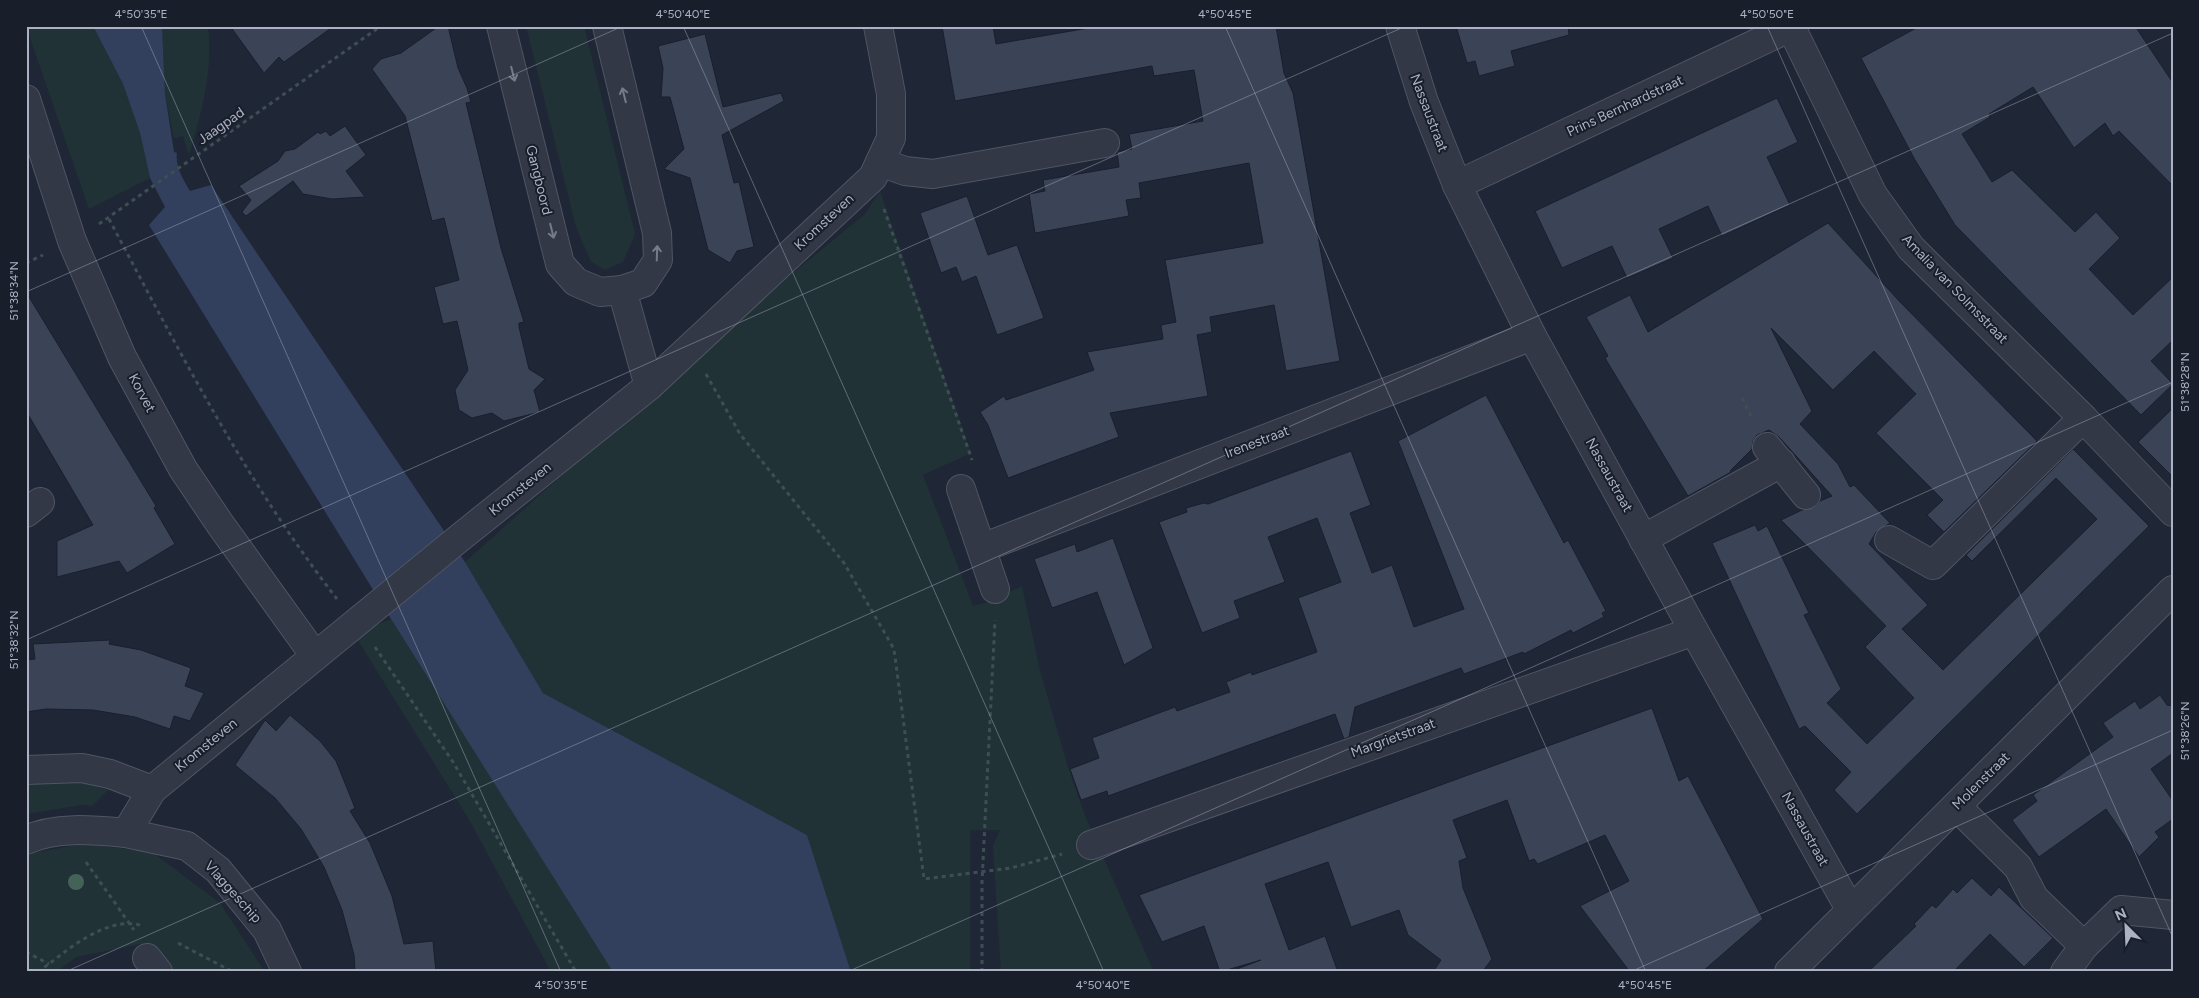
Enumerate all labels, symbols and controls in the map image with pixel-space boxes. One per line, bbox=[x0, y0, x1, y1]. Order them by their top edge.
text: 4°50'35"E bbox=[114, 7, 168, 21]
text: 4°50'40"E bbox=[656, 7, 710, 21]
text: 4°50'45"E bbox=[1198, 7, 1252, 21]
text: 4°50'50"E bbox=[1740, 7, 1794, 21]
one-way arrow bbox=[509, 65, 518, 81]
street label: Nassaustraat bbox=[1406, 72, 1452, 154]
street label: Prins Bernhardstraat bbox=[1564, 72, 1686, 140]
one-way arrow bbox=[619, 87, 628, 103]
street label: Jaagpad bbox=[194, 104, 248, 148]
street label: Gangboord bbox=[522, 143, 556, 217]
street label: Kromsteven bbox=[791, 190, 857, 254]
one-way arrow bbox=[548, 223, 557, 239]
street label: Amalia van Solmsstraat bbox=[1898, 231, 2012, 347]
one-way arrow bbox=[652, 245, 662, 262]
text: 51°38'34"N bbox=[7, 261, 21, 321]
text: 51°38'28"N bbox=[2178, 352, 2192, 412]
street label: Korvet bbox=[125, 371, 159, 415]
street label: Irenestraat bbox=[1222, 422, 1292, 462]
street label: Nassaustraat bbox=[1582, 435, 1636, 515]
street label: Kromsteven bbox=[485, 459, 555, 519]
text: 51°38'32"N bbox=[7, 611, 21, 669]
text: 51°38'26"N bbox=[2178, 701, 2192, 761]
street label: Kromsteven bbox=[171, 715, 241, 775]
street label: Margrietstraat bbox=[1348, 715, 1438, 761]
street label: Molenstraat bbox=[1949, 749, 2013, 813]
street label: Nassaustraat bbox=[1778, 789, 1832, 869]
street label: Vlaggeschip bbox=[201, 858, 265, 926]
north arrow bbox=[2102, 900, 2152, 950]
text: N bbox=[2113, 905, 2129, 925]
text: 4°50'35"E bbox=[534, 978, 588, 992]
text: 4°50'40"E bbox=[1076, 978, 1130, 992]
text: 4°50'45"E bbox=[1618, 978, 1672, 992]

